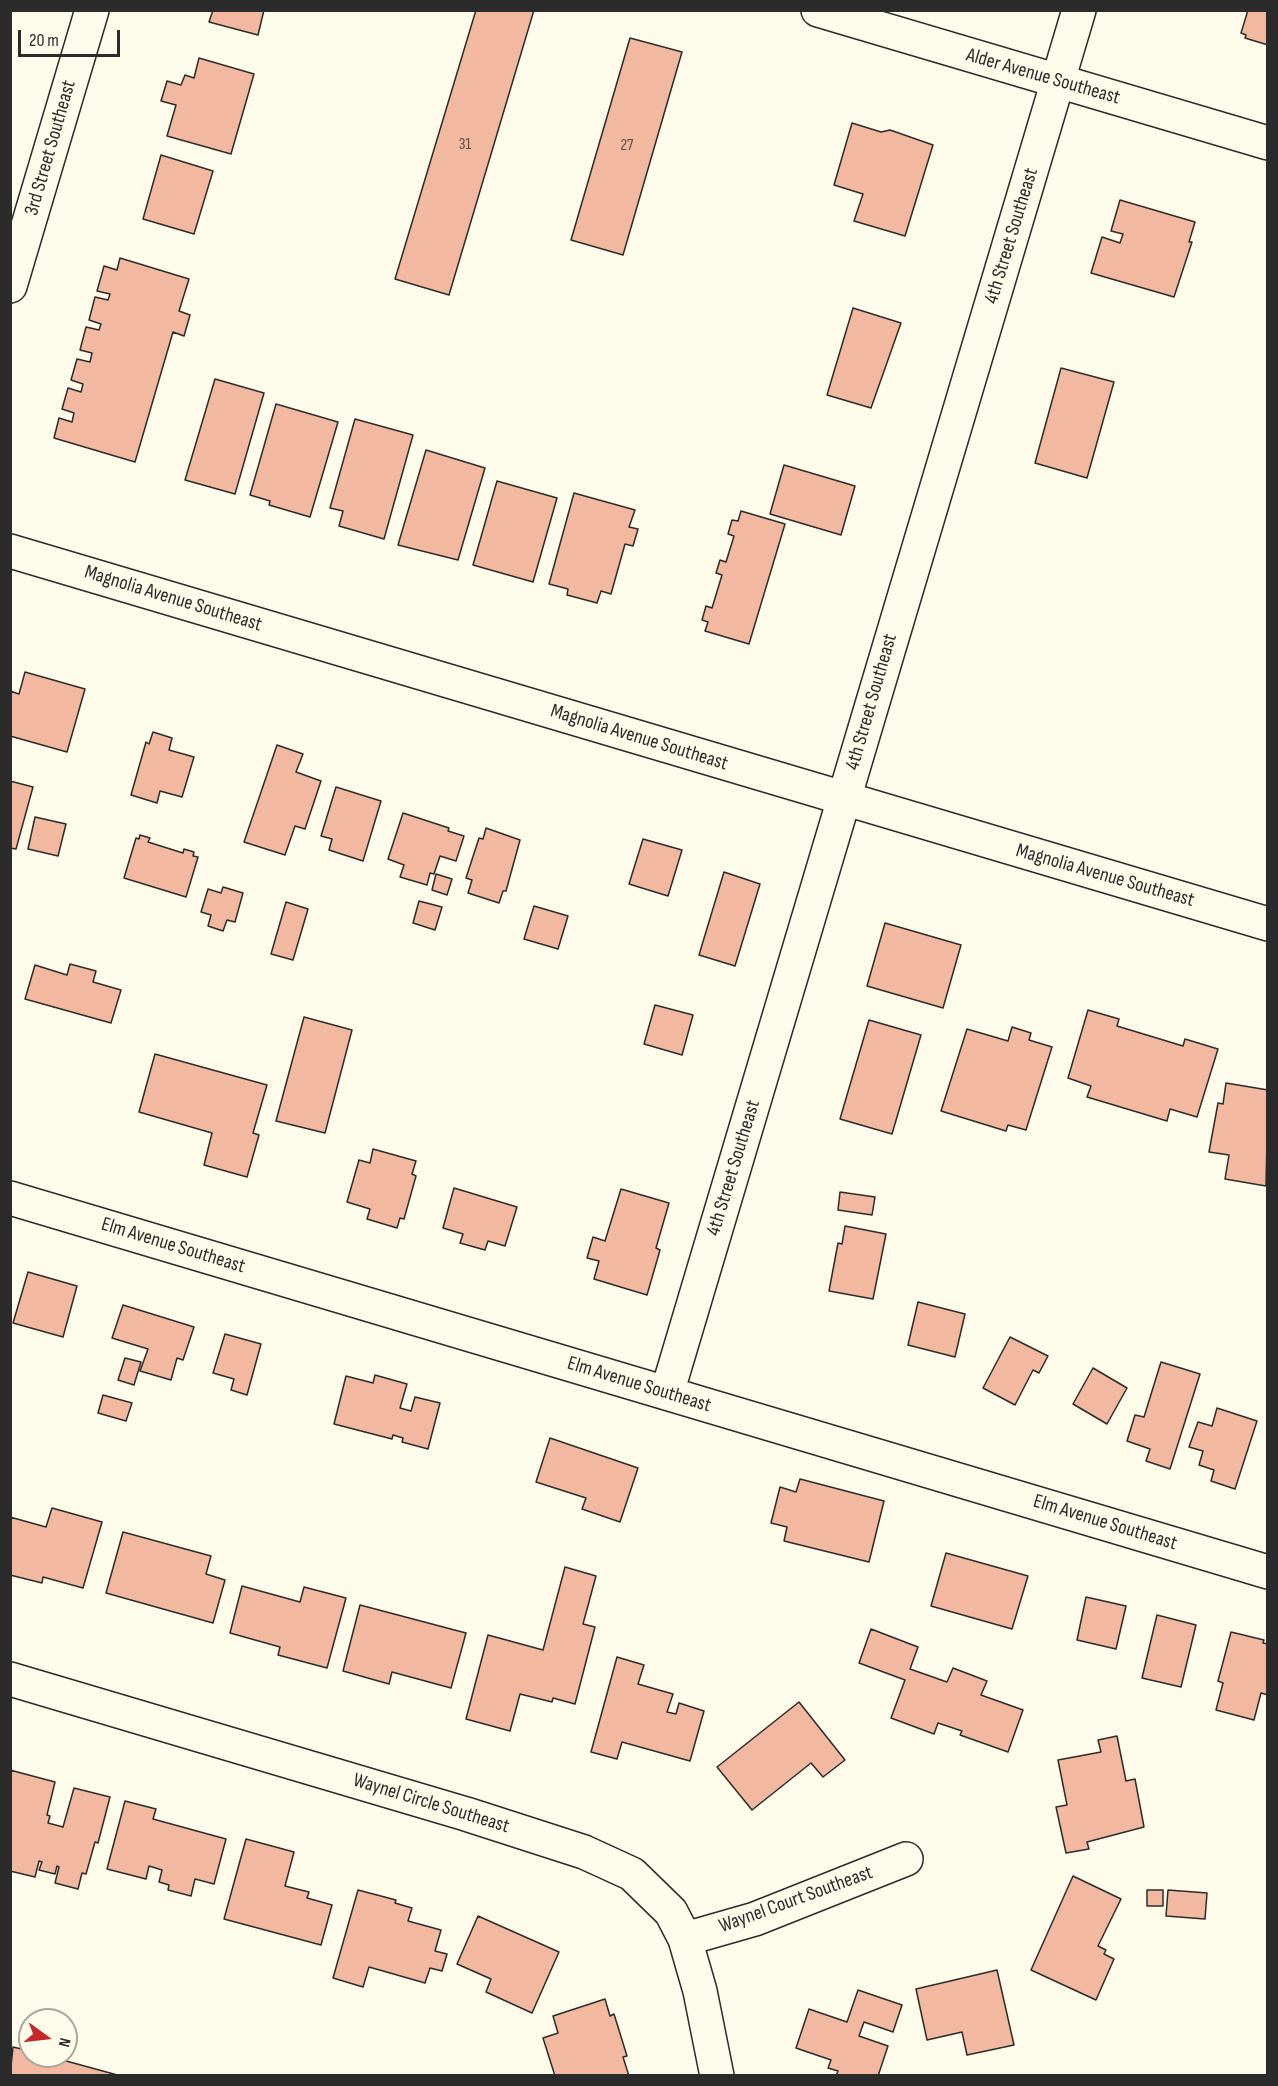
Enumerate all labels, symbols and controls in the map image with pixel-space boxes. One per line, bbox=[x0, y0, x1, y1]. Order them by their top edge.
scale bar bbox=[21, 18, 123, 56]
text: 20 m bbox=[29, 30, 59, 51]
street label: Alder Avenue Southeast bbox=[963, 44, 1123, 110]
street label: 3rd Street Southeast bbox=[20, 78, 82, 218]
house number: 31 bbox=[459, 135, 471, 155]
house number: 27 bbox=[620, 136, 634, 156]
street label: 4th Street Southeast bbox=[980, 165, 1044, 307]
street label: Magnolia Avenue Southeast bbox=[81, 561, 265, 637]
street label: 4th Street Southeast bbox=[841, 631, 903, 773]
street label: Magnolia Avenue Southeast bbox=[547, 700, 731, 776]
street label: Magnolia Avenue Southeast bbox=[1013, 839, 1197, 913]
street label: 4th Street Southeast bbox=[702, 1097, 766, 1239]
street label: Elm Avenue Southeast bbox=[98, 1213, 248, 1279]
street label: Elm Avenue Southeast bbox=[564, 1352, 714, 1418]
street label: Elm Avenue Southeast bbox=[1030, 1490, 1180, 1556]
street label: Waynel Circle Southeast bbox=[350, 1769, 512, 1839]
street label: Waynel Court Southeast bbox=[716, 1861, 876, 1939]
north arrow bbox=[18, 2008, 78, 2068]
text: N bbox=[54, 2036, 74, 2049]

